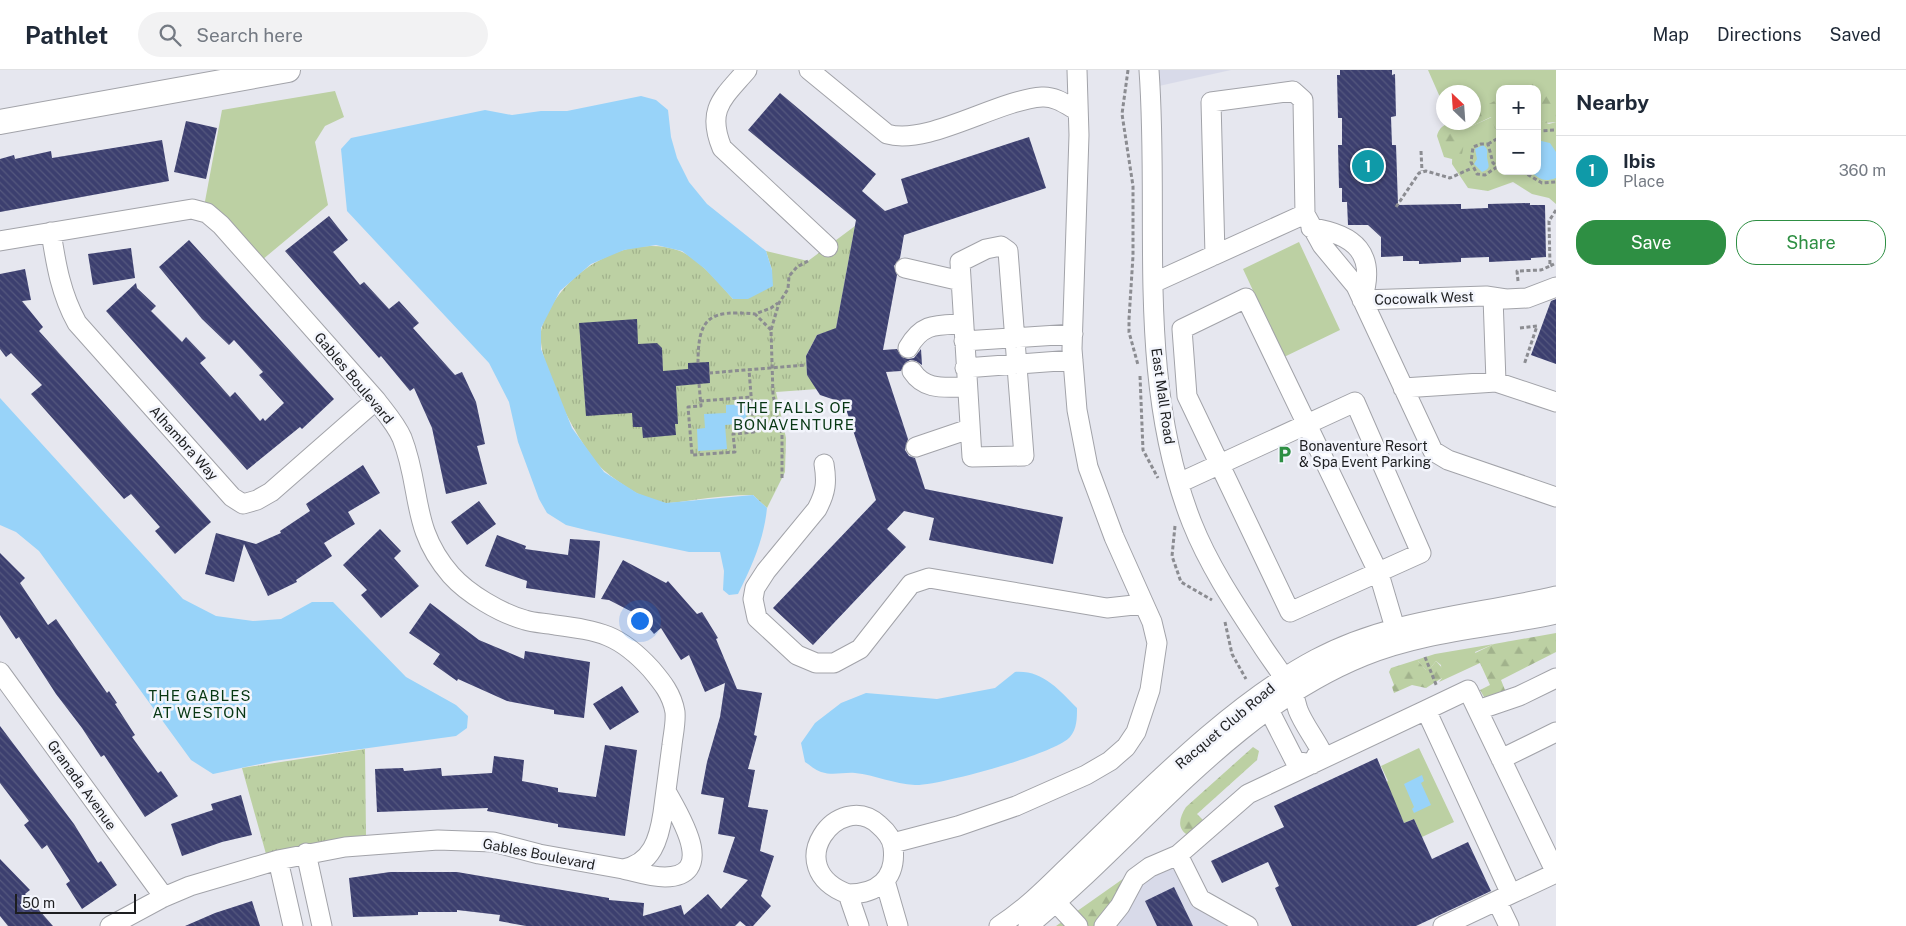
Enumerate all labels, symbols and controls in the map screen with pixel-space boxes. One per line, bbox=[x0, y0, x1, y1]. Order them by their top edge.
search box bbox=[138, 12, 488, 57]
text: Pathlet bbox=[25, 21, 108, 49]
icon: search bbox=[156, 21, 184, 49]
text: Search here bbox=[196, 24, 303, 46]
text: Map bbox=[1652, 24, 1689, 45]
text: Directions bbox=[1717, 24, 1802, 45]
text: Saved bbox=[1830, 24, 1881, 45]
north arrow bbox=[1436, 85, 1481, 130]
map controls bbox=[1496, 85, 1541, 175]
button: + bbox=[1496, 85, 1541, 130]
text: Nearby bbox=[1576, 90, 1649, 115]
button: − bbox=[1496, 130, 1541, 175]
pin: 1 bbox=[1352, 147, 1384, 185]
text: Ibis bbox=[1623, 150, 1656, 172]
text: 1 bbox=[1589, 161, 1595, 180]
text: 360 m bbox=[1839, 161, 1886, 180]
text: Place bbox=[1623, 172, 1665, 191]
button: Save bbox=[1576, 220, 1726, 265]
button: Share bbox=[1736, 220, 1886, 265]
street label: Cocowalk West bbox=[1374, 288, 1474, 308]
street label: Gables Boulevard bbox=[311, 329, 397, 427]
street label: East Mall Road bbox=[1148, 347, 1178, 445]
district label: THE FALLS OF BONAVENTURE bbox=[733, 399, 855, 433]
street label: Alhambra Way bbox=[147, 403, 222, 484]
place label: Bonaventure Resort & Spa Event Parking bbox=[1299, 438, 1432, 470]
parking icon: Bonaventure Resort & Spa Event Parking bbox=[1275, 444, 1295, 464]
your location bbox=[627, 608, 653, 634]
street label: Racquet Club Road bbox=[1172, 680, 1278, 772]
district label: THE GABLES AT WESTON bbox=[148, 687, 252, 721]
street label: Granada Avenue bbox=[44, 737, 120, 833]
street label: Gables Boulevard bbox=[481, 835, 597, 873]
scale bar bbox=[15, 891, 136, 914]
text: 50 m bbox=[22, 895, 55, 911]

